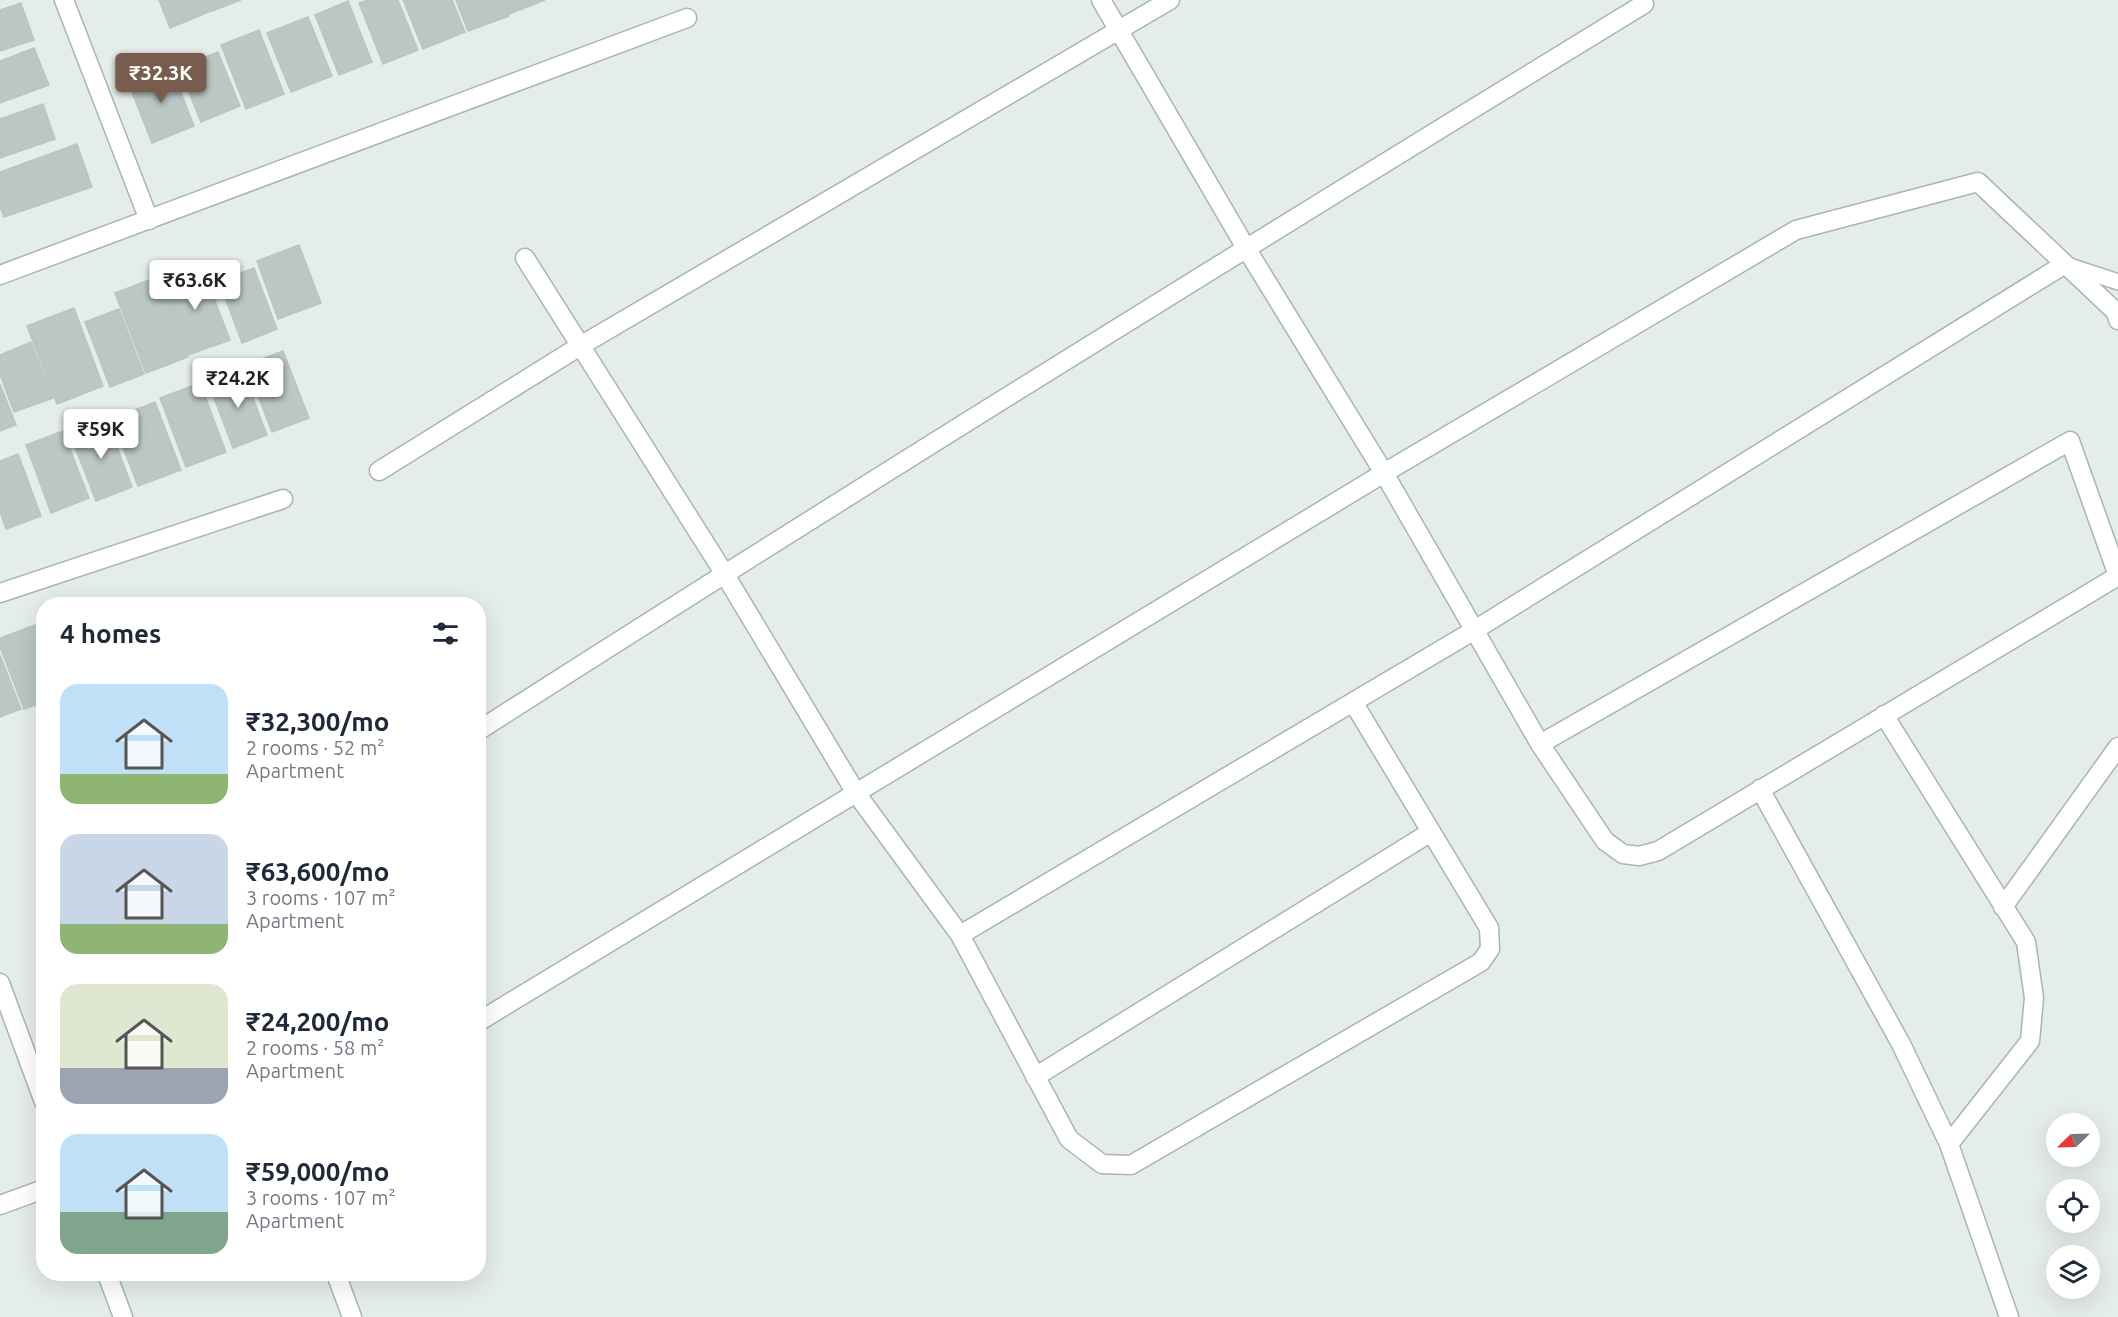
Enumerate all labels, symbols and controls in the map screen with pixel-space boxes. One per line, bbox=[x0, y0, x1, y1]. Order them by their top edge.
pin: ₹32.3K bbox=[112, 53, 210, 104]
text: ₹32.3K bbox=[129, 61, 193, 84]
pin: ₹63.6K bbox=[146, 260, 244, 311]
text: ₹63.6K bbox=[163, 268, 227, 291]
pin: ₹24.2K bbox=[189, 358, 287, 409]
text: ₹24.2K bbox=[206, 366, 270, 389]
pin: ₹59K bbox=[65, 409, 137, 460]
text: ₹59K bbox=[77, 417, 125, 440]
icon: filters bbox=[429, 617, 462, 650]
text: 4 homes bbox=[60, 619, 161, 648]
text: ₹32,300/mo bbox=[246, 707, 389, 736]
icon: home bbox=[108, 708, 180, 780]
text: 2 rooms · 52 m² bbox=[246, 736, 384, 759]
text: Apartment bbox=[246, 759, 344, 782]
text: ₹63,600/mo bbox=[246, 857, 389, 886]
icon: home bbox=[108, 858, 180, 930]
text: 3 rooms · 107 m² bbox=[246, 886, 396, 909]
text: Apartment bbox=[246, 909, 344, 932]
text: ₹24,200/mo bbox=[246, 1007, 389, 1036]
icon: home bbox=[108, 1008, 180, 1080]
text: 2 rooms · 58 m² bbox=[246, 1036, 384, 1059]
text: Apartment bbox=[246, 1059, 344, 1082]
north arrow bbox=[2046, 1113, 2100, 1167]
map controls bbox=[2046, 1113, 2100, 1299]
text: ₹59,000/mo bbox=[246, 1157, 389, 1186]
icon: home bbox=[108, 1158, 180, 1230]
button: locate bbox=[2046, 1179, 2100, 1233]
text: 3 rooms · 107 m² bbox=[246, 1186, 396, 1209]
text: Apartment bbox=[246, 1209, 344, 1232]
button: layers bbox=[2046, 1245, 2100, 1299]

